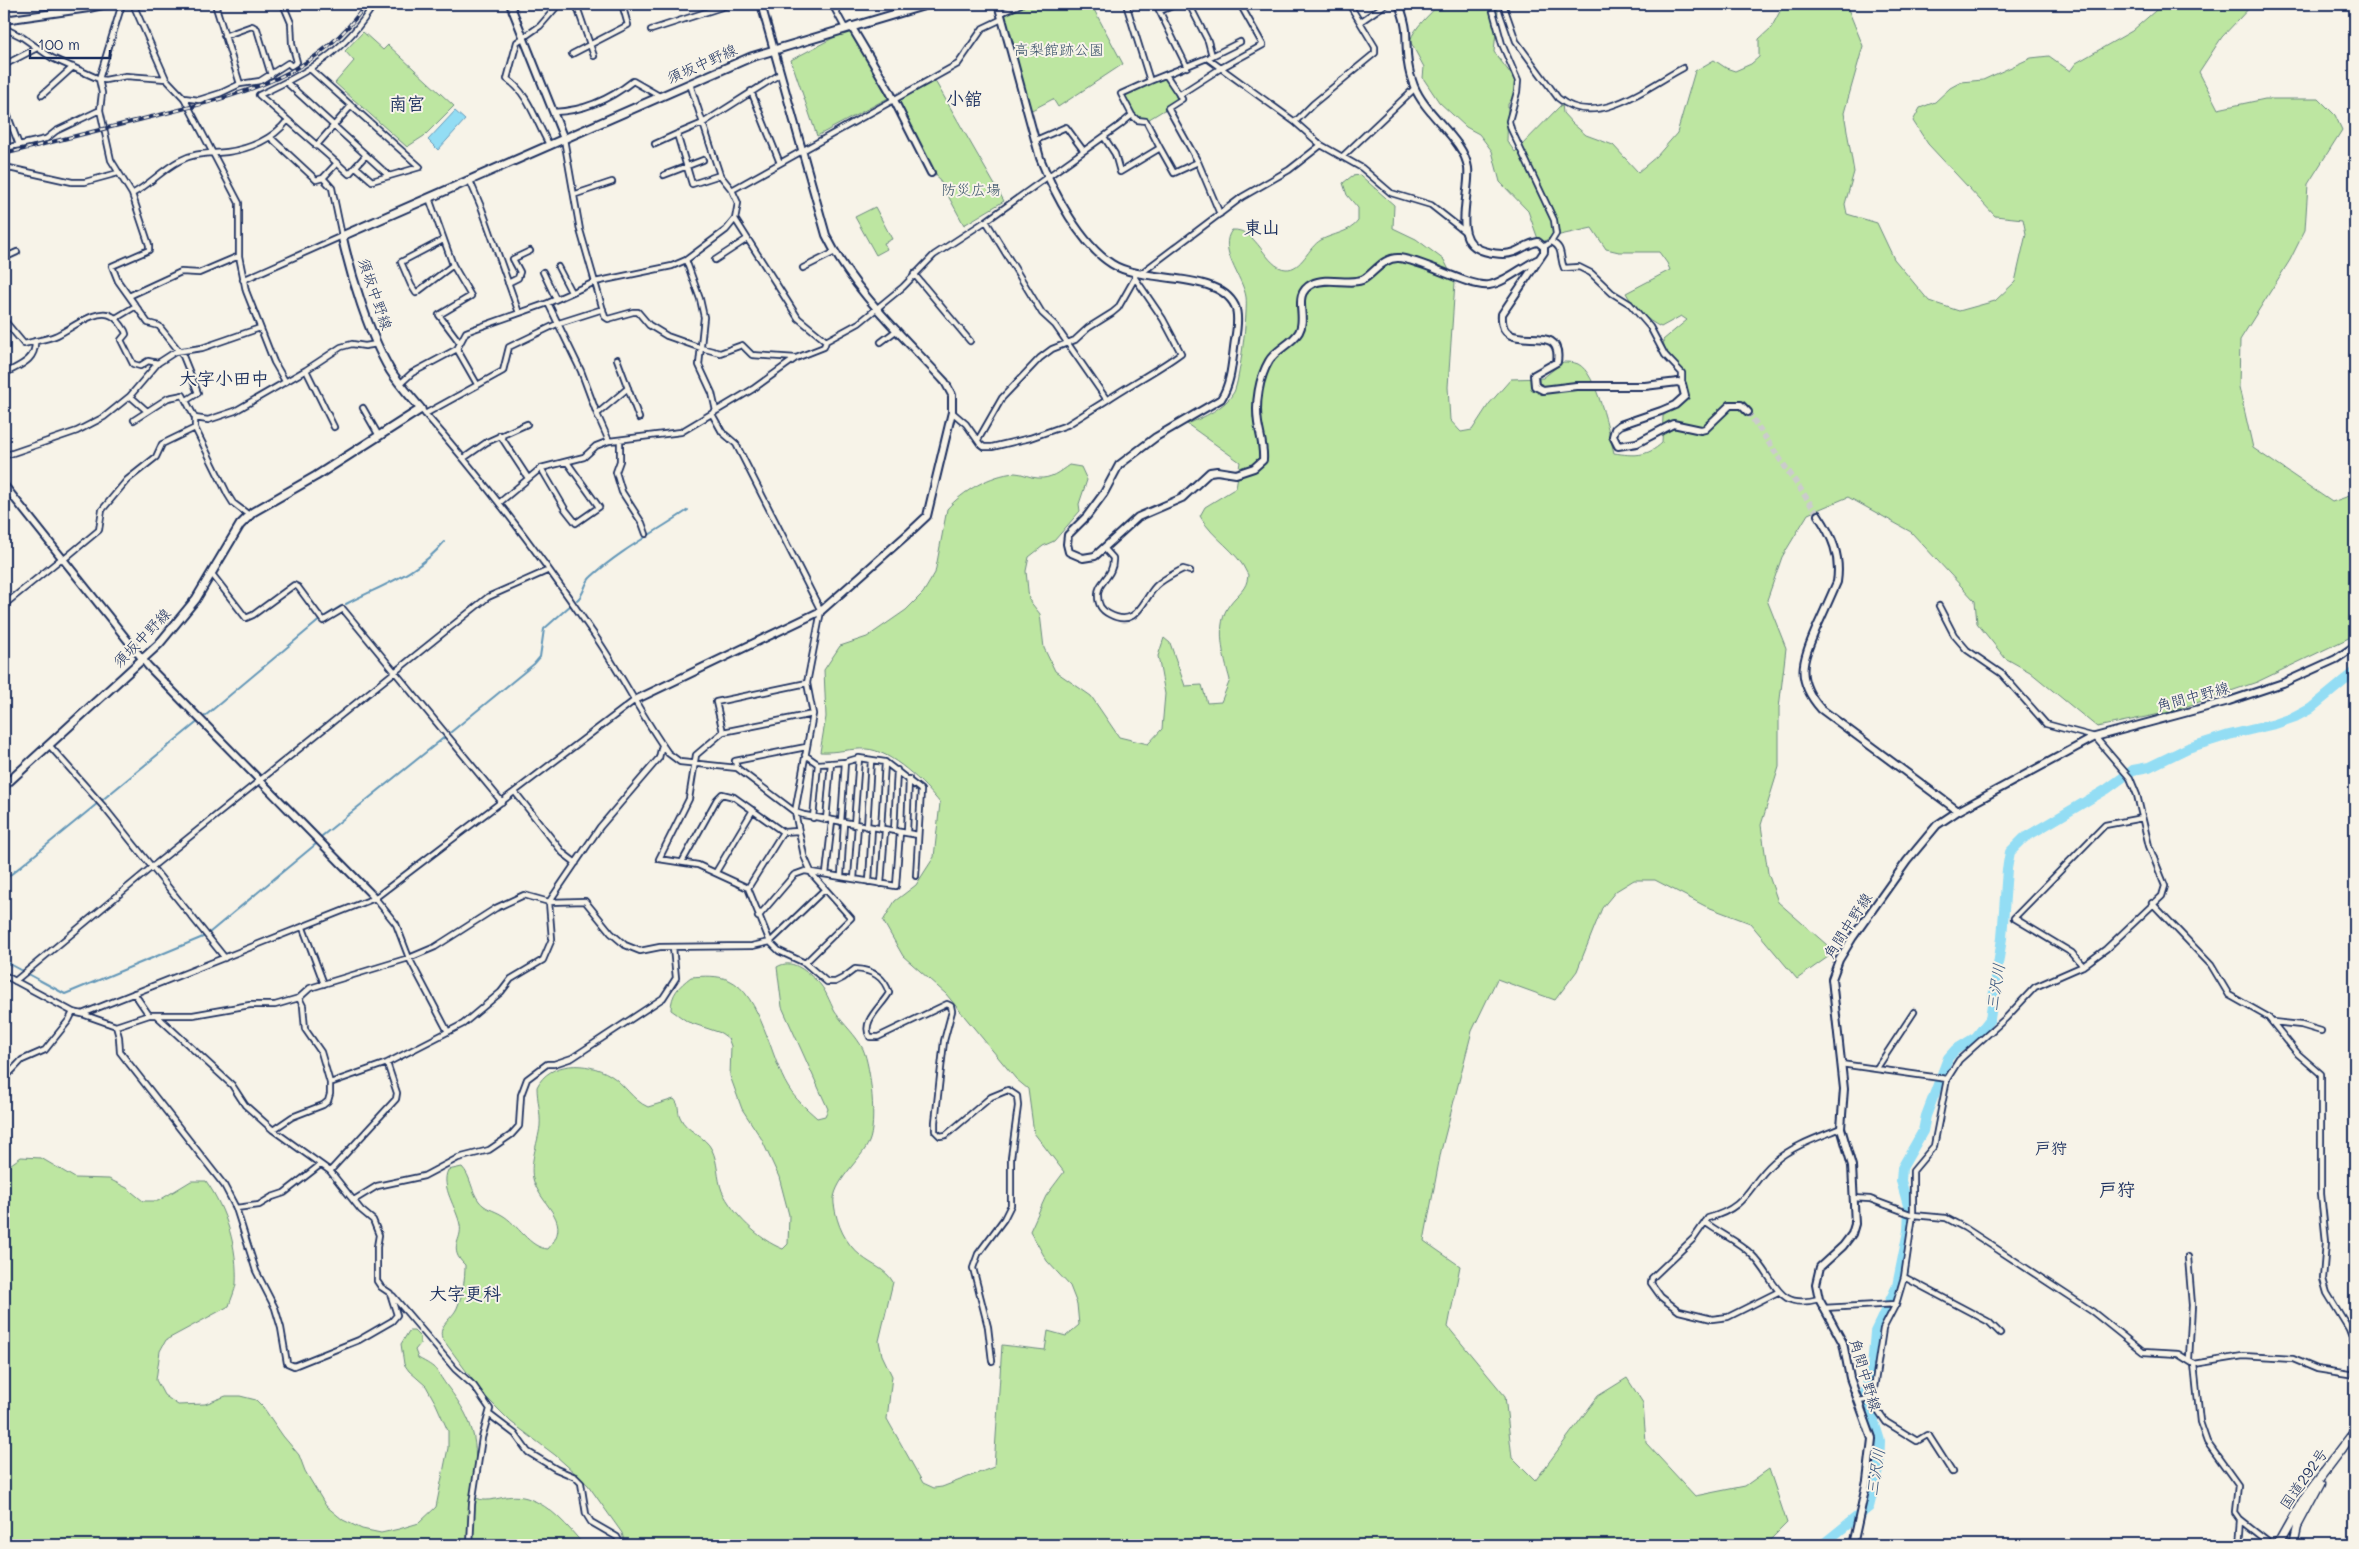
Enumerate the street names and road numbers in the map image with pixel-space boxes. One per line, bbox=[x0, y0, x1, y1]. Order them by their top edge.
street label: 須坂中野線 bbox=[663, 39, 740, 87]
street label: 須坂中野線 bbox=[354, 255, 398, 332]
street label: 須坂中野線 bbox=[108, 603, 175, 671]
street label: 角間中野線 bbox=[2154, 677, 2232, 715]
street label: 角間中野線 bbox=[1818, 889, 1876, 962]
street label: 角間中野線 bbox=[1845, 1336, 1886, 1414]
street label: 国道292号 bbox=[2275, 1444, 2332, 1513]

